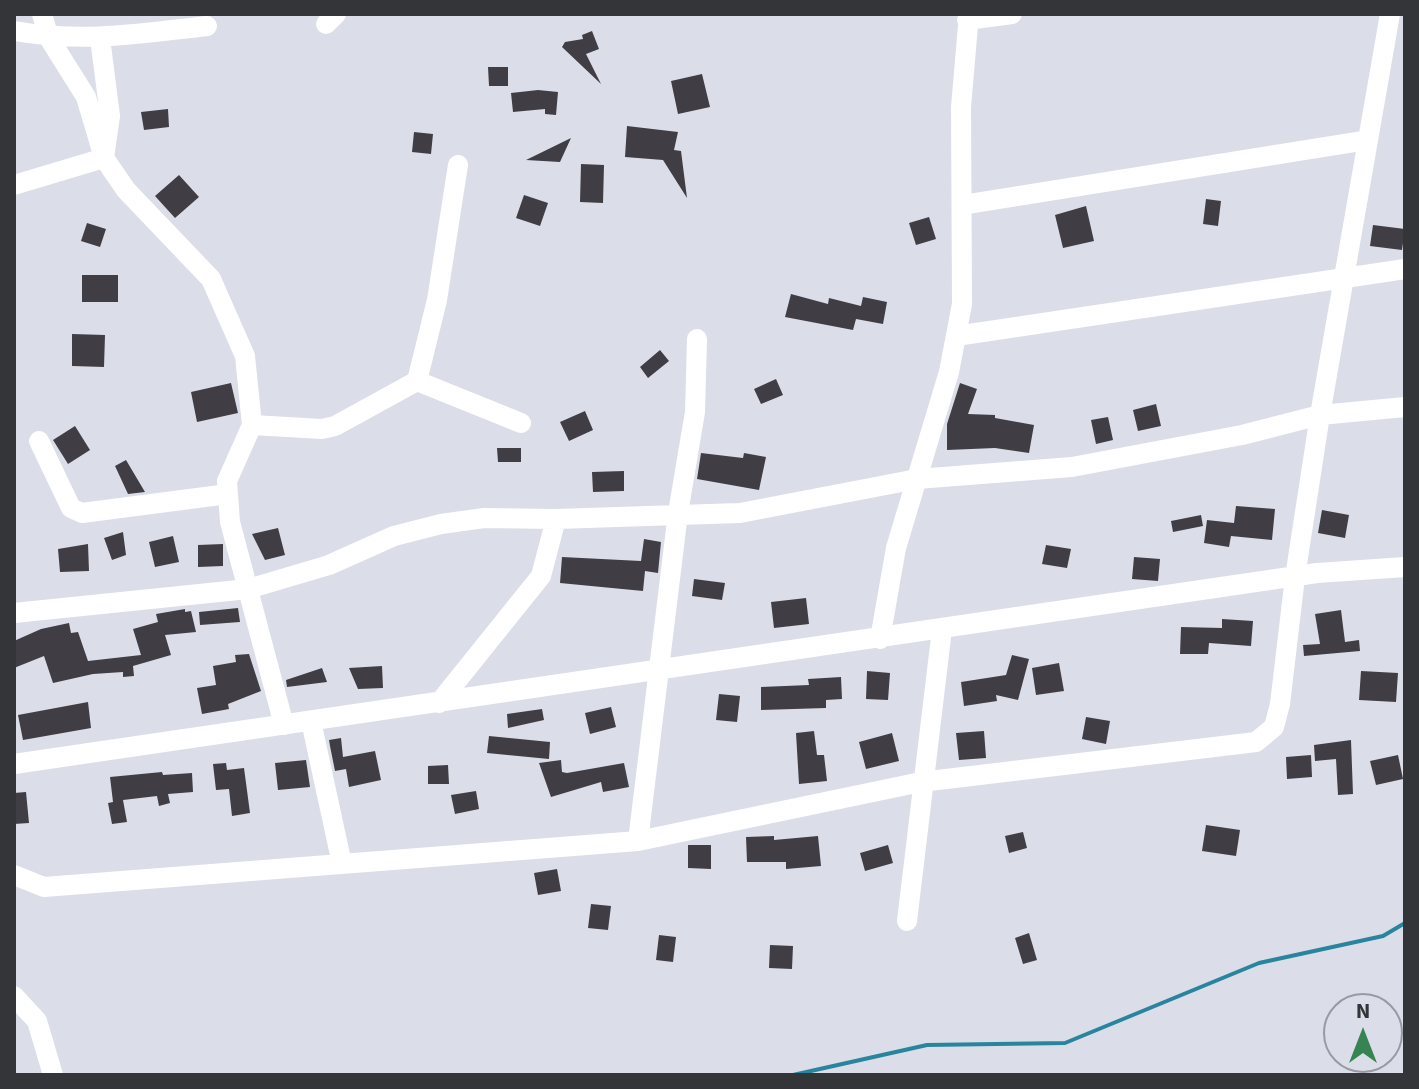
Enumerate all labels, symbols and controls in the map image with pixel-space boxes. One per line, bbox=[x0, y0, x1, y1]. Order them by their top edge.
north arrow bbox=[1323, 993, 1403, 1073]
text: N bbox=[1356, 995, 1370, 1027]

